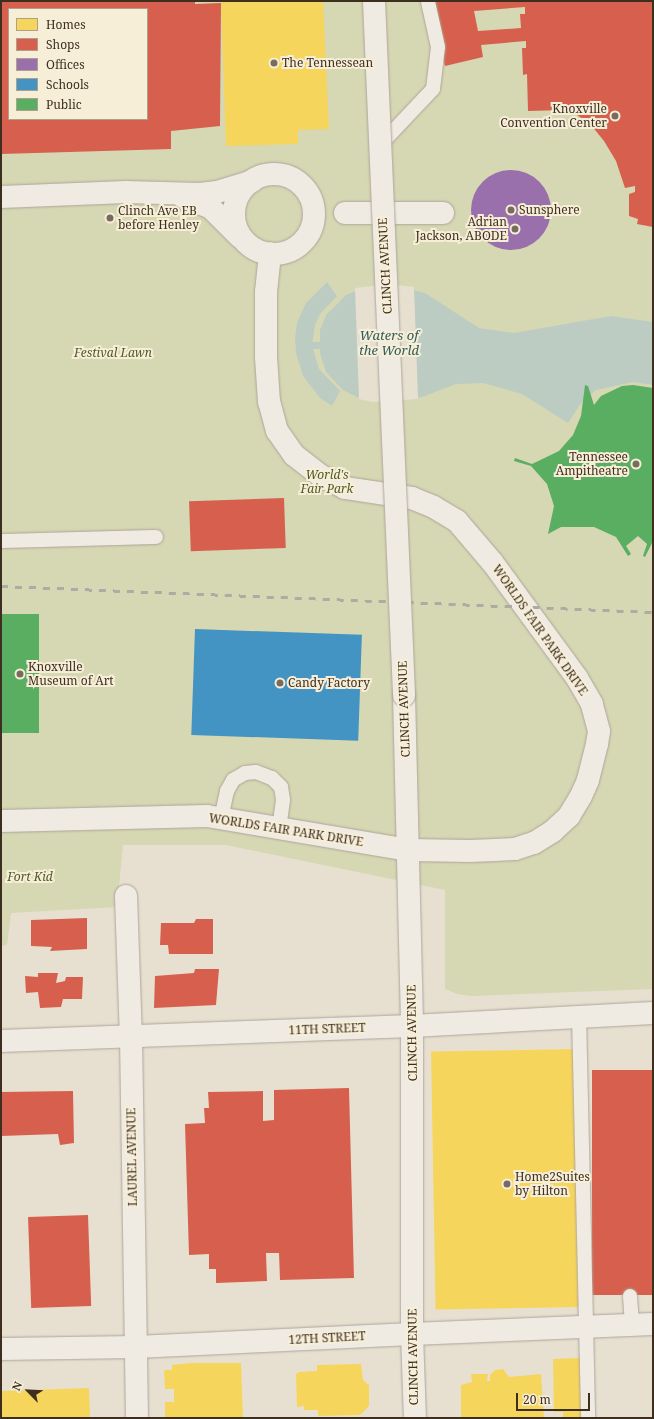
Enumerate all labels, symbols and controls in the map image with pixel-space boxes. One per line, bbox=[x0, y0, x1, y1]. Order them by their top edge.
legend bbox=[8, 8, 148, 120]
text: Homes bbox=[46, 16, 86, 33]
text: Shops bbox=[46, 36, 80, 53]
text: Offices bbox=[46, 56, 85, 73]
place label: The Tennessean bbox=[282, 56, 373, 70]
marker: The Tennessean bbox=[269, 58, 279, 68]
text: Schools bbox=[46, 76, 89, 93]
text: Public bbox=[46, 96, 82, 113]
place label: Knoxville Convention Center bbox=[500, 102, 607, 130]
marker: Knoxville Convention Center bbox=[610, 111, 620, 121]
place label: Sunsphere bbox=[519, 203, 580, 217]
place label: Clinch Ave EB before Henley bbox=[118, 204, 199, 232]
marker: Sunsphere bbox=[506, 205, 516, 215]
marker: Clinch Ave EB before Henley bbox=[105, 213, 115, 223]
place label: Adrian Jackson, ABODE bbox=[415, 215, 507, 243]
street label: CLINCH AVENUE bbox=[375, 217, 395, 315]
marker: Adrian Jackson, ABODE bbox=[510, 224, 520, 234]
water label: Waters of the World bbox=[359, 328, 419, 359]
park label: Festival Lawn bbox=[74, 346, 152, 360]
place label: Tennessee Ampitheatre bbox=[556, 450, 628, 478]
marker: Tennessee Ampitheatre bbox=[631, 459, 641, 469]
park label: World's Fair Park bbox=[301, 468, 353, 496]
street label: WORLDS FAIR PARK DRIVE bbox=[489, 562, 591, 698]
place label: Knoxville Museum of Art bbox=[28, 660, 114, 688]
street label: CLINCH AVENUE bbox=[395, 660, 413, 758]
marker: Knoxville Museum of Art bbox=[15, 669, 25, 679]
place label: Candy Factory bbox=[288, 676, 370, 690]
marker: Candy Factory bbox=[275, 678, 285, 688]
street label: WORLDS FAIR PARK DRIVE bbox=[208, 811, 364, 849]
park label: Fort Kid bbox=[7, 870, 53, 884]
street label: CLINCH AVENUE bbox=[404, 985, 420, 1081]
street label: 11TH STREET bbox=[288, 1020, 366, 1038]
street label: LAUREL AVENUE bbox=[124, 1108, 140, 1206]
place label: Home2Suites by Hilton bbox=[515, 1170, 590, 1198]
marker: Home2Suites by Hilton bbox=[502, 1179, 512, 1189]
street label: CLINCH AVENUE bbox=[405, 1309, 421, 1405]
street label: 12TH STREET bbox=[288, 1329, 366, 1347]
north arrow bbox=[8, 1371, 48, 1411]
text: N bbox=[8, 1379, 25, 1393]
scale bar bbox=[518, 1385, 592, 1411]
text: 20 m bbox=[523, 1391, 551, 1408]

